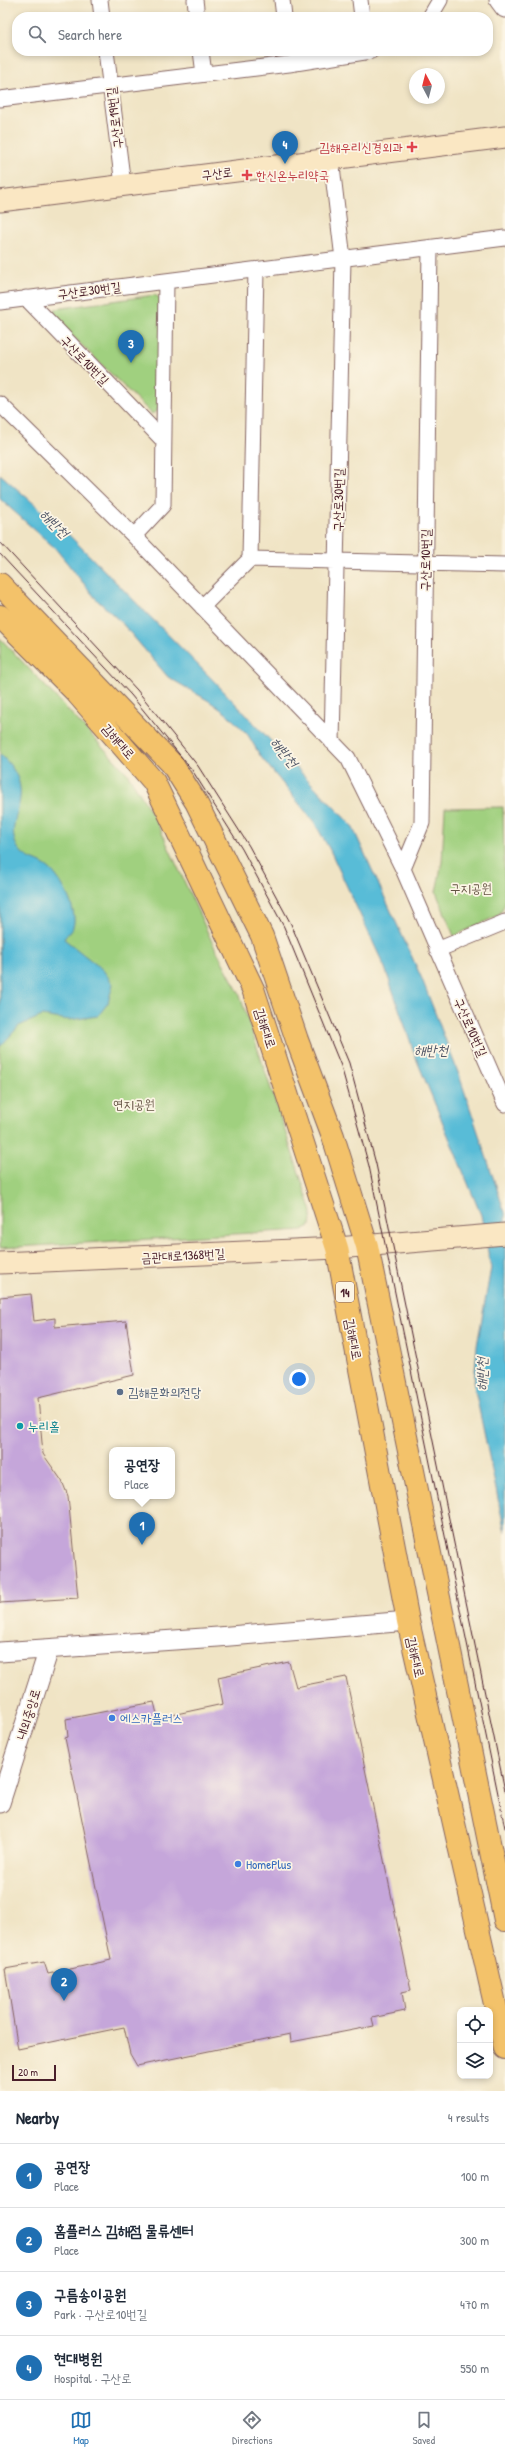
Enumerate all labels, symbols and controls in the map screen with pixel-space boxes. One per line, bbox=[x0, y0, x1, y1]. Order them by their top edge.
search box bbox=[12, 12, 493, 56]
icon: search bbox=[26, 23, 48, 45]
text: Search here bbox=[58, 24, 122, 45]
north arrow bbox=[409, 68, 445, 104]
street label: 구산로19번길 bbox=[101, 86, 127, 150]
pin: 4 bbox=[272, 131, 298, 164]
place label: 김해우리신경외과 bbox=[319, 138, 403, 156]
marker: 김해우리신경외과 bbox=[406, 141, 418, 153]
street label: 구산로 bbox=[200, 162, 234, 184]
place label: 한신온누리약국 bbox=[256, 166, 329, 184]
marker: 한신온누리약국 bbox=[241, 169, 253, 181]
street label: 구산로30번길 bbox=[56, 277, 122, 303]
pin: 3 bbox=[118, 330, 144, 363]
street label: 구산로10번길 bbox=[57, 331, 113, 389]
street label: 구산로30번길 bbox=[328, 468, 348, 532]
water label: 해반천 bbox=[36, 504, 75, 543]
street label: 구산로10번길 bbox=[415, 528, 435, 592]
street label: 김해대로 bbox=[98, 719, 140, 763]
water label: 해반천 bbox=[267, 733, 304, 772]
park label: 구지공원 bbox=[450, 879, 492, 897]
street label: 구산로10번길 bbox=[450, 995, 492, 1059]
street label: 김해대로 bbox=[251, 1005, 281, 1051]
water label: 해반천 bbox=[414, 1040, 450, 1059]
park label: 연지공원 bbox=[113, 1095, 155, 1113]
street label: 금관대로1368번길 bbox=[141, 1244, 225, 1266]
road number: 14 bbox=[336, 1282, 354, 1302]
street label: 김해대로 bbox=[341, 1317, 367, 1361]
water label: 해반천 bbox=[471, 1355, 491, 1391]
your location bbox=[289, 1369, 309, 1389]
place label: 김해문화의전당 bbox=[128, 1383, 202, 1401]
marker: 김해문화의전당 bbox=[115, 1387, 125, 1397]
place label: 누리홀 bbox=[28, 1417, 59, 1435]
marker: 누리홀 bbox=[15, 1421, 25, 1431]
popup bbox=[109, 1447, 175, 1499]
text: 공연장 bbox=[124, 1454, 160, 1475]
text: Place bbox=[124, 1475, 149, 1493]
pin: 1 bbox=[129, 1512, 155, 1545]
street label: 김해대로 bbox=[403, 1635, 429, 1679]
street label: 내외중앙로 bbox=[12, 1686, 44, 1742]
place label: 에스카플러스 bbox=[120, 1709, 183, 1727]
marker: 에스카플러스 bbox=[107, 1713, 117, 1723]
place label: HomePlus bbox=[246, 1855, 291, 1873]
marker: HomePlus bbox=[233, 1859, 243, 1869]
pin: 2 bbox=[51, 1968, 77, 2001]
map controls bbox=[457, 2007, 493, 2079]
button: locate bbox=[457, 2007, 493, 2043]
button: layers bbox=[457, 2043, 493, 2079]
scale bar bbox=[12, 2063, 56, 2082]
text: 20 m bbox=[18, 2065, 38, 2079]
text: Nearby bbox=[16, 2106, 59, 2129]
text: 4 results bbox=[448, 2108, 489, 2126]
text: 공연장 bbox=[54, 2156, 90, 2177]
text: 1 bbox=[27, 2167, 31, 2185]
text: 100 m bbox=[461, 2167, 489, 2185]
text: Place bbox=[54, 2177, 79, 2195]
text: 홈플러스 김해점 물류센터 bbox=[54, 2220, 194, 2241]
text: 2 bbox=[26, 2231, 32, 2249]
text: 300 m bbox=[460, 2231, 489, 2249]
text: Place bbox=[54, 2241, 79, 2259]
text: 구름송이공원 bbox=[54, 2284, 126, 2305]
text: 3 bbox=[26, 2295, 32, 2313]
text: 470 m bbox=[460, 2295, 489, 2313]
text: Park · 구산로10번길 bbox=[54, 2305, 147, 2323]
text: 현대병원 bbox=[54, 2348, 102, 2369]
text: 4 bbox=[27, 2359, 31, 2377]
text: 550 m bbox=[460, 2359, 489, 2377]
text: Hospital · 구산로 bbox=[54, 2369, 132, 2387]
tab: Map bbox=[70, 2409, 92, 2447]
tab: Directions bbox=[232, 2409, 273, 2447]
tab: Saved bbox=[413, 2409, 435, 2447]

